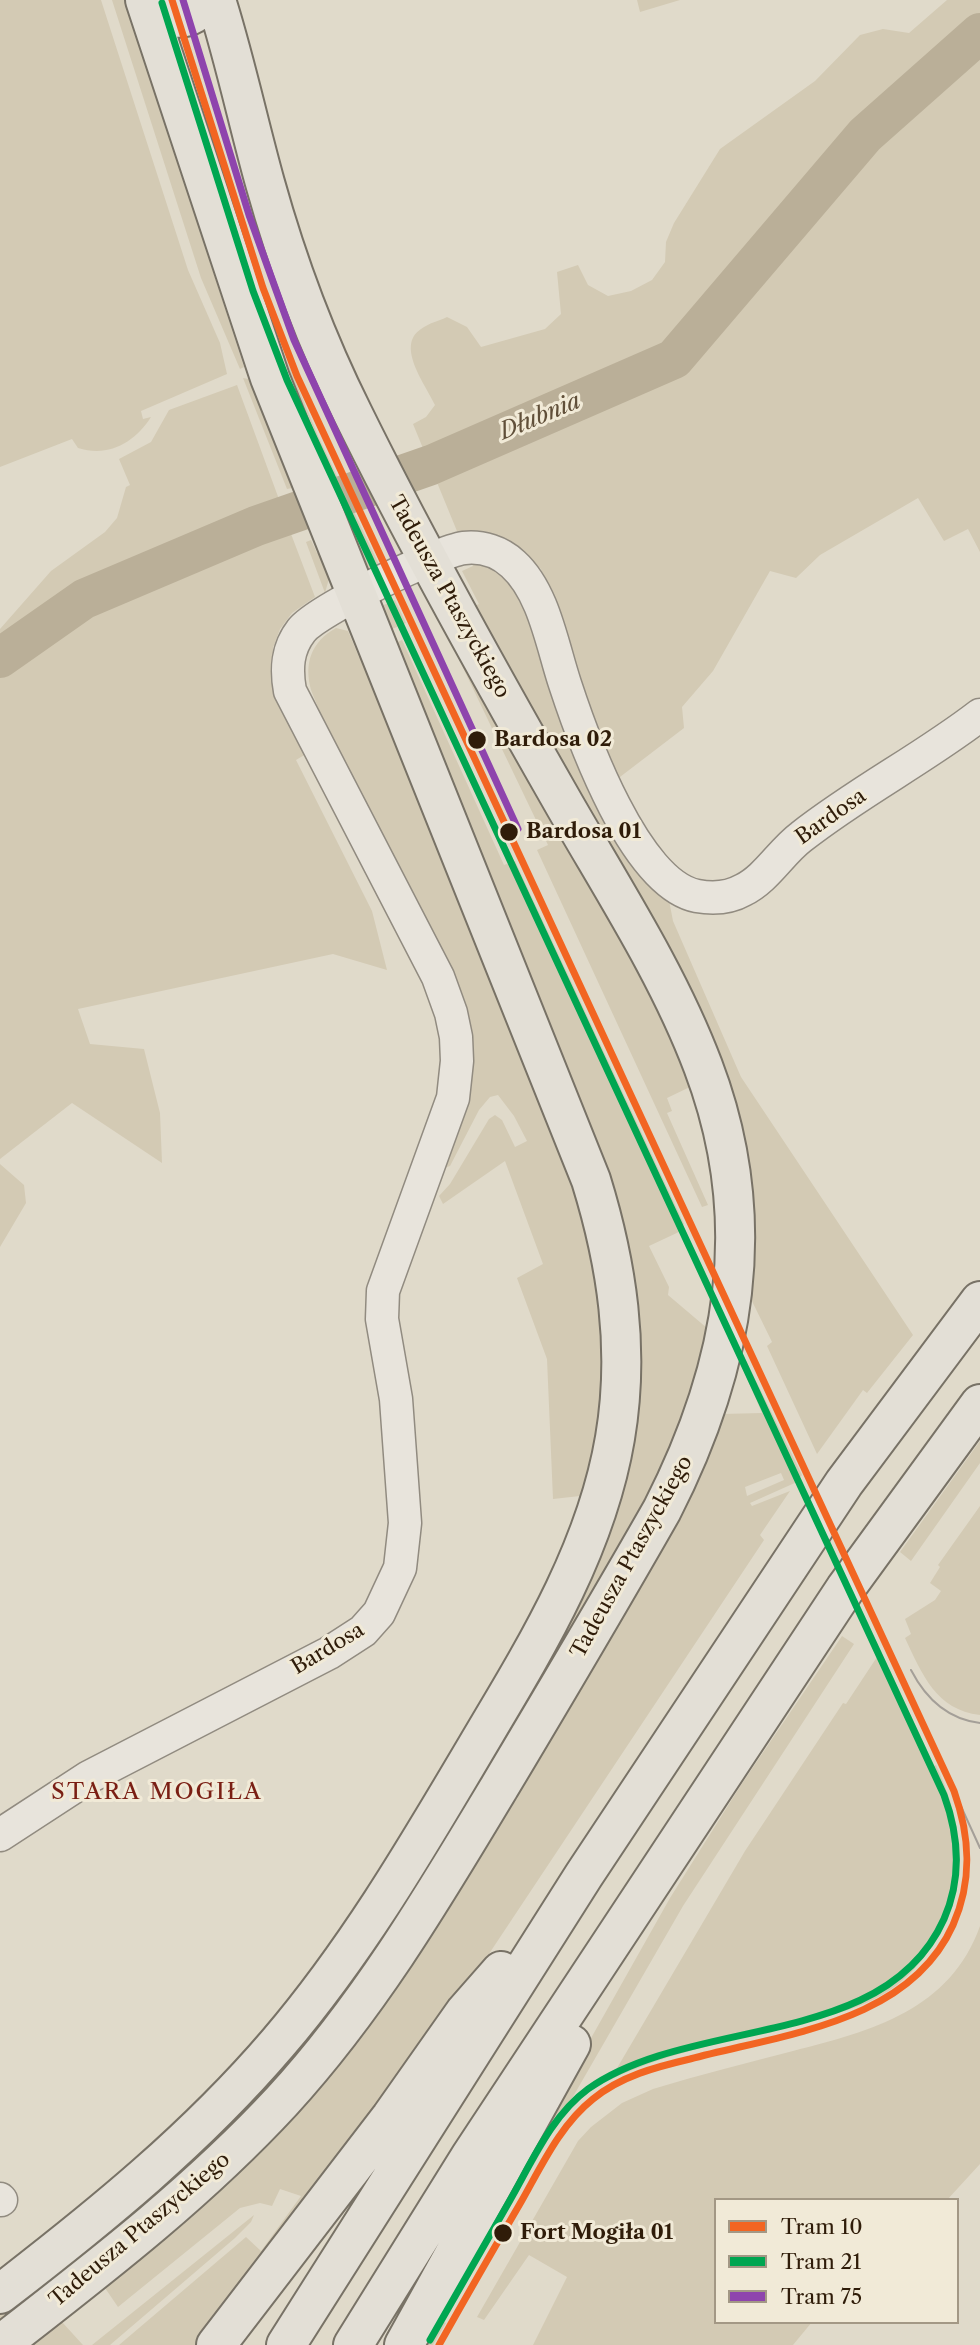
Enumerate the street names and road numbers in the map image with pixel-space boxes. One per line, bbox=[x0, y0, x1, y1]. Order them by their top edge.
street label: Tadeusza Ptaszyckiego bbox=[383, 491, 515, 703]
street label: Bardosa bbox=[791, 784, 871, 850]
street label: Tadeusza Ptaszyckiego bbox=[566, 1451, 698, 1663]
street label: Bardosa bbox=[287, 1618, 369, 1680]
street label: Tadeusza Ptaszyckiego bbox=[45, 2147, 235, 2313]

